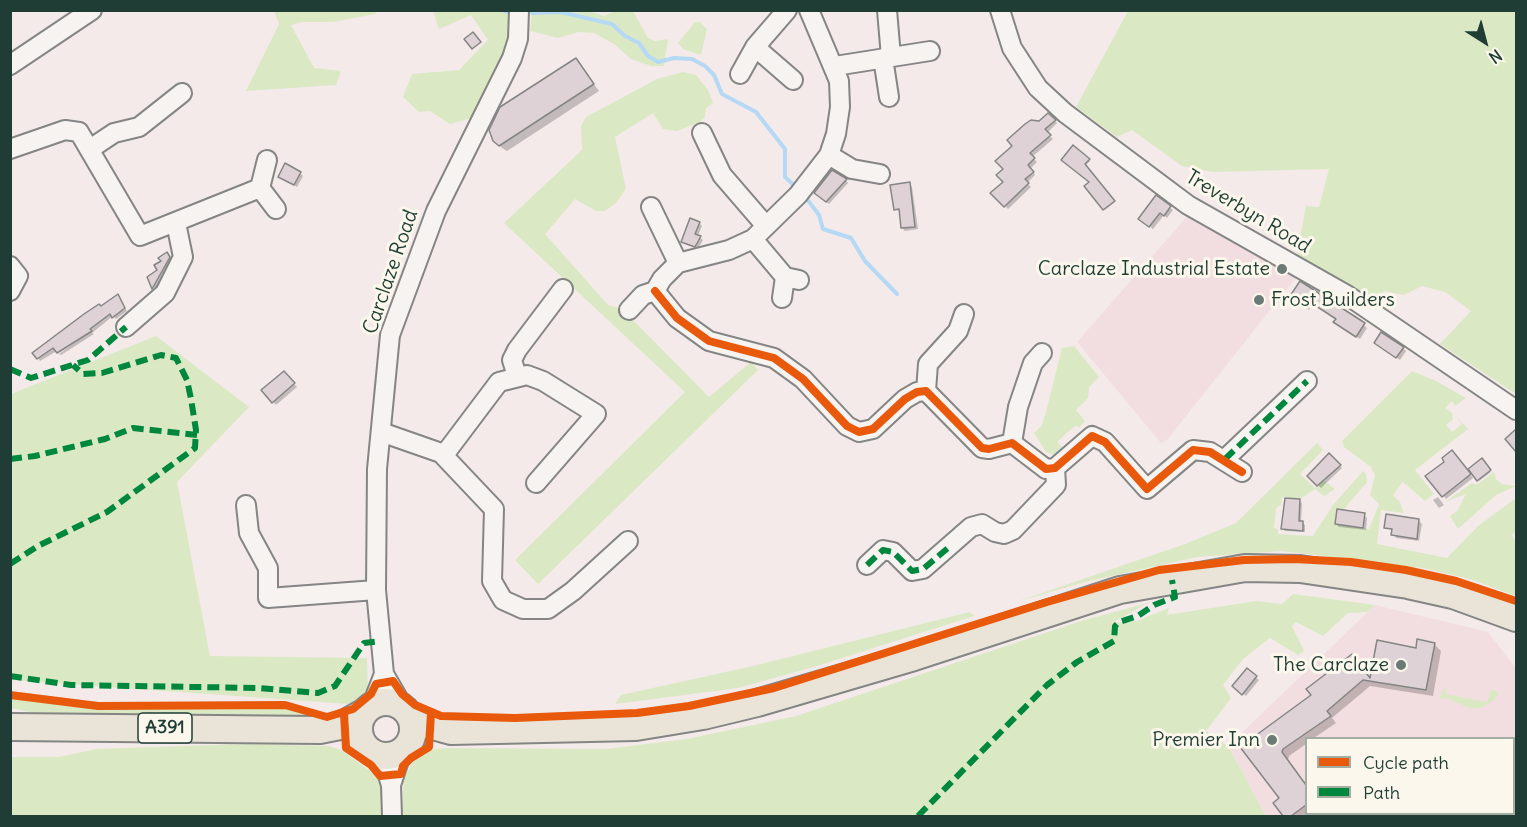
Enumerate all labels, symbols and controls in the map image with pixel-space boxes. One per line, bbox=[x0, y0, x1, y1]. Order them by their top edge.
north arrow bbox=[1455, 12, 1515, 72]
text: N bbox=[1485, 45, 1506, 68]
street label: Treverbyn Road bbox=[1181, 165, 1315, 259]
street label: Carclaze Road bbox=[358, 207, 424, 337]
place label: Carclaze Industrial Estate bbox=[1038, 257, 1270, 281]
marker: Carclaze Industrial Estate bbox=[1275, 262, 1289, 276]
place label: Frost Builders bbox=[1271, 288, 1395, 312]
marker: Frost Builders bbox=[1252, 293, 1266, 307]
place label: The Carclaze bbox=[1273, 653, 1389, 677]
marker: The Carclaze bbox=[1394, 658, 1408, 672]
road number: A391 bbox=[138, 713, 192, 743]
place label: Premier Inn bbox=[1152, 728, 1260, 752]
marker: Premier Inn bbox=[1265, 733, 1279, 747]
legend bbox=[1305, 737, 1515, 815]
text: Cycle path bbox=[1363, 751, 1449, 774]
text: Path bbox=[1363, 781, 1400, 804]

